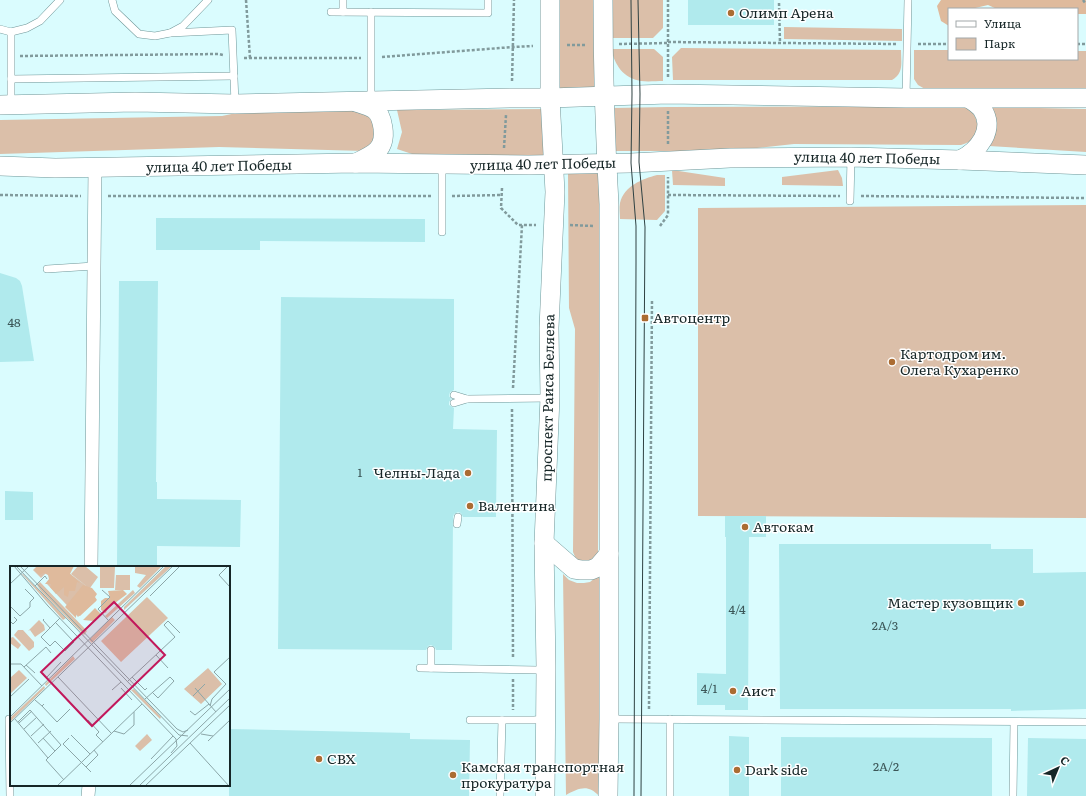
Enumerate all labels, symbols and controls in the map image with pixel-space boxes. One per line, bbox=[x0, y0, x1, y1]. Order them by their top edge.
place label: Олимп Арена bbox=[739, 2, 834, 22]
marker: Олимп Арена bbox=[726, 8, 736, 18]
legend bbox=[948, 8, 1078, 60]
text: Улица bbox=[984, 14, 1022, 32]
text: Парк bbox=[984, 34, 1015, 52]
street label: улица 40 лет Победы bbox=[794, 146, 940, 168]
street label: улица 40 лет Победы bbox=[470, 152, 616, 174]
street label: улица 40 лет Победы bbox=[146, 154, 292, 176]
place label: Автоцентр bbox=[653, 307, 730, 327]
house number: 48 bbox=[7, 313, 21, 331]
street label: проспект Раиса Беляева bbox=[536, 313, 558, 482]
marker: Автоцентр bbox=[640, 313, 650, 323]
place label: Картодром им. Олега Кухаренко bbox=[900, 343, 1019, 379]
marker: Картодром им. Олега Кухаренко bbox=[887, 357, 897, 367]
place label: Челны-Лада bbox=[373, 462, 460, 482]
house number: 1 bbox=[358, 463, 363, 481]
marker: Челны-Лада bbox=[463, 468, 473, 478]
place label: Валентина bbox=[478, 495, 556, 515]
marker: Валентина bbox=[465, 501, 475, 511]
place label: Автокам bbox=[753, 516, 814, 536]
marker: Автокам bbox=[740, 522, 750, 532]
inset map bbox=[10, 566, 230, 786]
place label: Мастер кузовщик bbox=[887, 592, 1014, 612]
marker: Мастер кузовщик bbox=[1016, 598, 1026, 608]
house number: 4/4 bbox=[728, 600, 746, 618]
house number: 2А/3 bbox=[872, 616, 898, 634]
house number: 4/1 bbox=[701, 679, 717, 697]
place label: Аист bbox=[741, 680, 776, 700]
marker: Аист bbox=[728, 686, 738, 696]
place label: СВХ bbox=[327, 748, 356, 768]
north arrow bbox=[1038, 748, 1078, 788]
text: С bbox=[1057, 752, 1074, 769]
marker: СВХ bbox=[314, 754, 324, 764]
place label: Камская транспортная прокуратура bbox=[461, 756, 624, 792]
house number: 2А/2 bbox=[873, 757, 899, 775]
place label: Dark side bbox=[745, 759, 807, 779]
marker: Dark side bbox=[732, 765, 742, 775]
marker: Камская транспортная прокуратура bbox=[448, 770, 458, 780]

